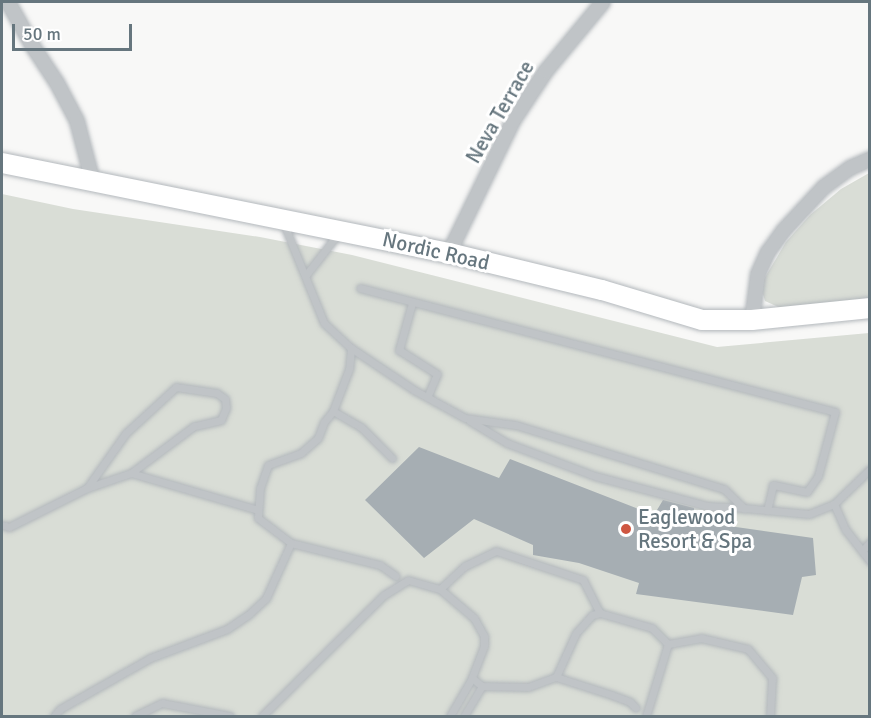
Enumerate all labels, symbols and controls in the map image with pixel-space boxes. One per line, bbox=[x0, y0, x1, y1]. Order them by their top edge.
scale bar bbox=[15, 12, 135, 50]
text: 50 m bbox=[23, 23, 61, 45]
street label: Neva Terrace bbox=[460, 56, 540, 168]
street label: Nordic Road bbox=[380, 226, 492, 276]
place label: Eaglewood Resort & Spa bbox=[638, 504, 752, 554]
marker: Eaglewood Resort & Spa bbox=[619, 522, 633, 536]

